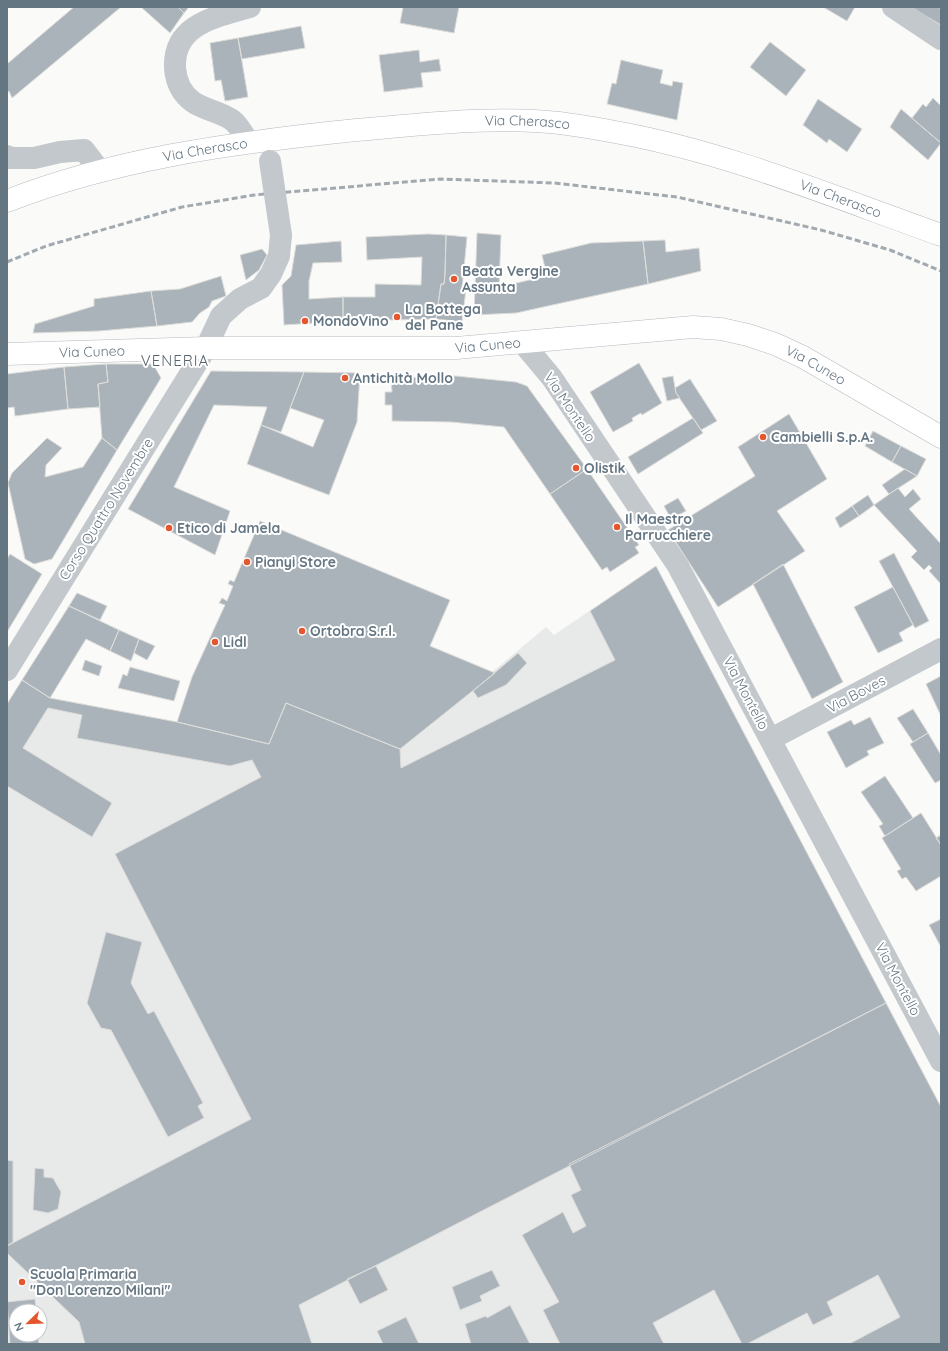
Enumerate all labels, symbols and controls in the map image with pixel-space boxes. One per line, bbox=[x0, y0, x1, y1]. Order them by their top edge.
street label: Via Cherasco bbox=[484, 111, 571, 133]
street label: Via Cherasco bbox=[161, 134, 249, 166]
street label: Via Cherasco bbox=[797, 175, 884, 222]
place label: Beata Vergine Assunta bbox=[462, 262, 559, 296]
marker: Beata Vergine Assunta bbox=[449, 274, 459, 284]
place label: La Bottega del Pane bbox=[405, 300, 481, 334]
place label: MondoVino bbox=[313, 312, 389, 330]
marker: La Bottega del Pane bbox=[392, 312, 402, 322]
marker: MondoVino bbox=[300, 316, 310, 326]
street label: Via Cuneo bbox=[454, 333, 522, 357]
street label: Via Cuneo bbox=[59, 341, 125, 361]
street label: Via Cuneo bbox=[783, 341, 849, 389]
district label: VENERIA bbox=[141, 351, 209, 370]
place label: Antichità Mollo bbox=[353, 369, 453, 387]
street label: Via Montello bbox=[540, 369, 600, 445]
marker: Antichità Mollo bbox=[340, 373, 350, 383]
place label: Cambielli S.p.A. bbox=[771, 428, 873, 446]
marker: Cambielli S.p.A. bbox=[758, 432, 768, 442]
street label: Corso Quattro Novembre bbox=[55, 435, 157, 583]
place label: Olistik bbox=[584, 459, 625, 477]
marker: Olistik bbox=[571, 463, 581, 473]
place label: Il Maestro Parrucchiere bbox=[625, 510, 711, 544]
place label: Etico di Jamela bbox=[177, 519, 280, 537]
marker: Il Maestro Parrucchiere bbox=[612, 522, 622, 532]
marker: Etico di Jamela bbox=[164, 523, 174, 533]
place label: Pianyi Store bbox=[255, 553, 336, 571]
marker: Pianyi Store bbox=[242, 557, 252, 567]
place label: Ortobra S.r.l. bbox=[310, 622, 396, 640]
marker: Ortobra S.r.l. bbox=[297, 626, 307, 636]
place label: Lidl bbox=[223, 633, 247, 651]
marker: Lidl bbox=[210, 637, 220, 647]
street label: Via Montello bbox=[719, 653, 773, 733]
street label: Via Boves bbox=[824, 671, 888, 717]
street label: Via Montello bbox=[871, 939, 925, 1019]
place label: Scuola Primaria "Don Lorenzo Milani" bbox=[30, 1265, 170, 1299]
marker: Scuola Primaria "Don Lorenzo Milani" bbox=[17, 1277, 27, 1287]
north arrow bbox=[8, 1303, 48, 1343]
text: N bbox=[11, 1320, 27, 1333]

